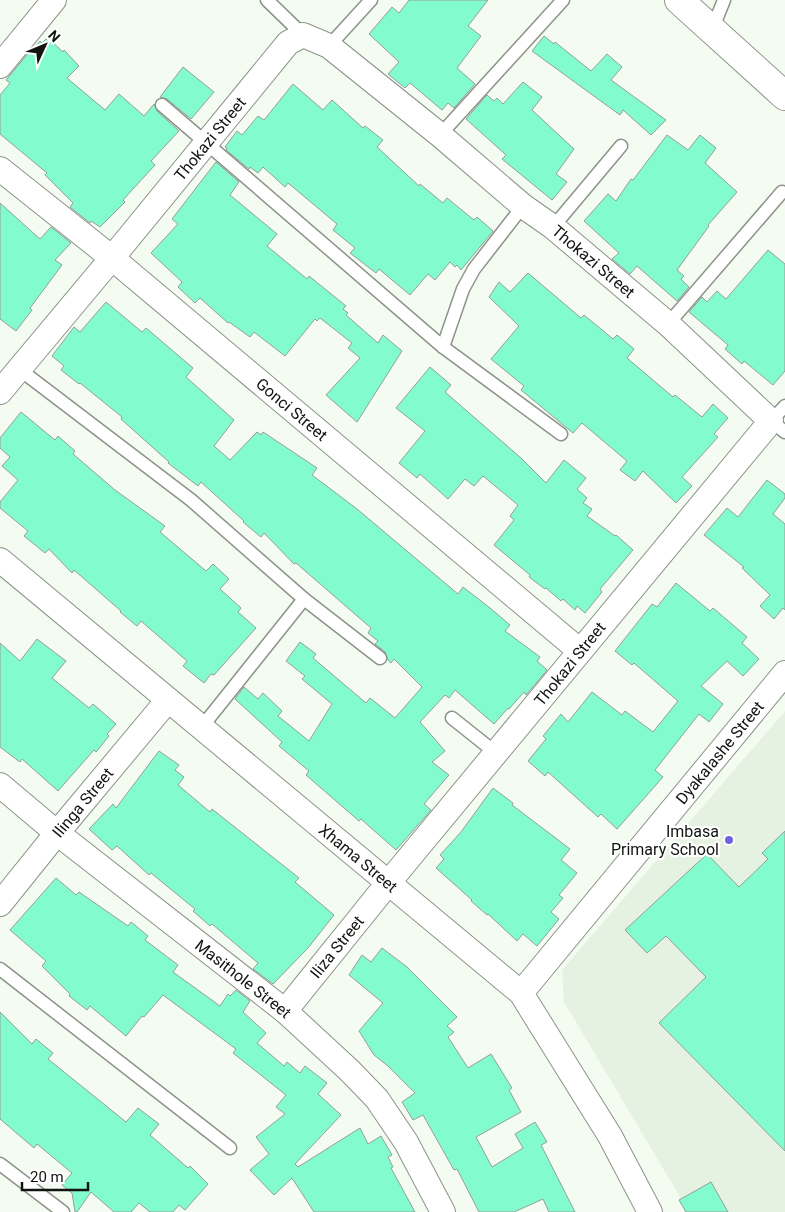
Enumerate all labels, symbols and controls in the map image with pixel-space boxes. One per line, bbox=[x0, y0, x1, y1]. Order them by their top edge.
north arrow bbox=[20, 20, 70, 70]
text: N bbox=[45, 27, 64, 45]
street label: Thokazi Street bbox=[170, 93, 250, 184]
street label: Thokazi Street bbox=[548, 221, 639, 302]
street label: Gonci Street bbox=[252, 374, 331, 444]
street label: Thokazi Street bbox=[530, 618, 610, 710]
street label: Dyakalashe Street bbox=[672, 697, 768, 808]
street label: Ilinga Street bbox=[48, 764, 117, 841]
street label: Xhama Street bbox=[315, 820, 402, 896]
place label: Imbasa Primary School bbox=[611, 822, 719, 859]
marker: Imbasa Primary School bbox=[723, 834, 735, 846]
street label: Iliza Street bbox=[306, 912, 368, 982]
street label: Masithole Street bbox=[192, 935, 295, 1022]
scale bar bbox=[22, 1160, 89, 1192]
text: 20 m bbox=[30, 1168, 64, 1186]

